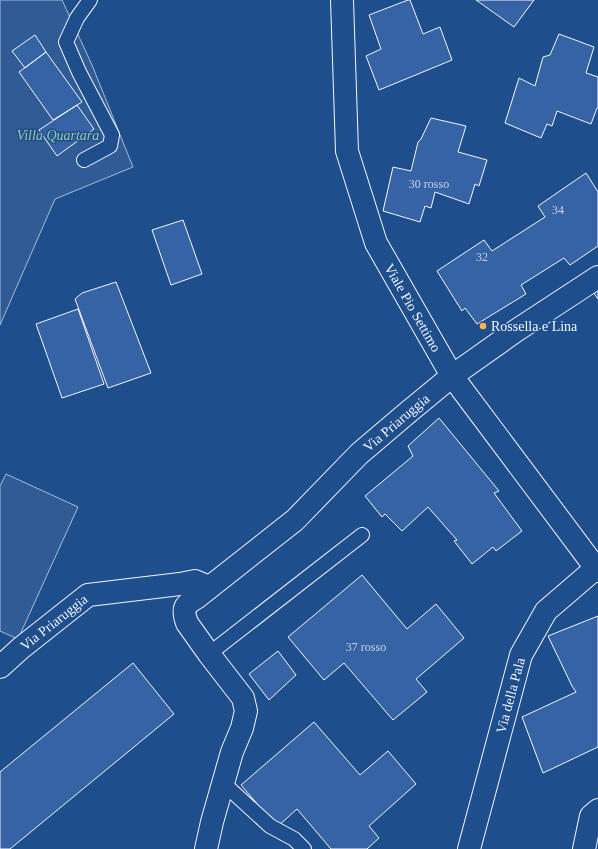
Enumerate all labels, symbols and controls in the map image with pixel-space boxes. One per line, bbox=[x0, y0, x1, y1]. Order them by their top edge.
park label: Villa Quartara bbox=[17, 128, 99, 143]
house number: 30 rosso bbox=[409, 177, 449, 191]
house number: 34 bbox=[552, 203, 564, 217]
house number: 32 bbox=[476, 250, 488, 264]
street label: Viale Pio Settimo bbox=[382, 261, 444, 354]
place label: Rossella e Lina bbox=[491, 319, 578, 334]
marker: Rossella e Lina bbox=[478, 321, 488, 331]
street label: Via Priaruggia bbox=[360, 390, 433, 454]
street label: Via Priaruggia bbox=[17, 591, 91, 653]
house number: 37 rosso bbox=[346, 640, 386, 654]
street label: Via della Pala bbox=[493, 655, 528, 735]

